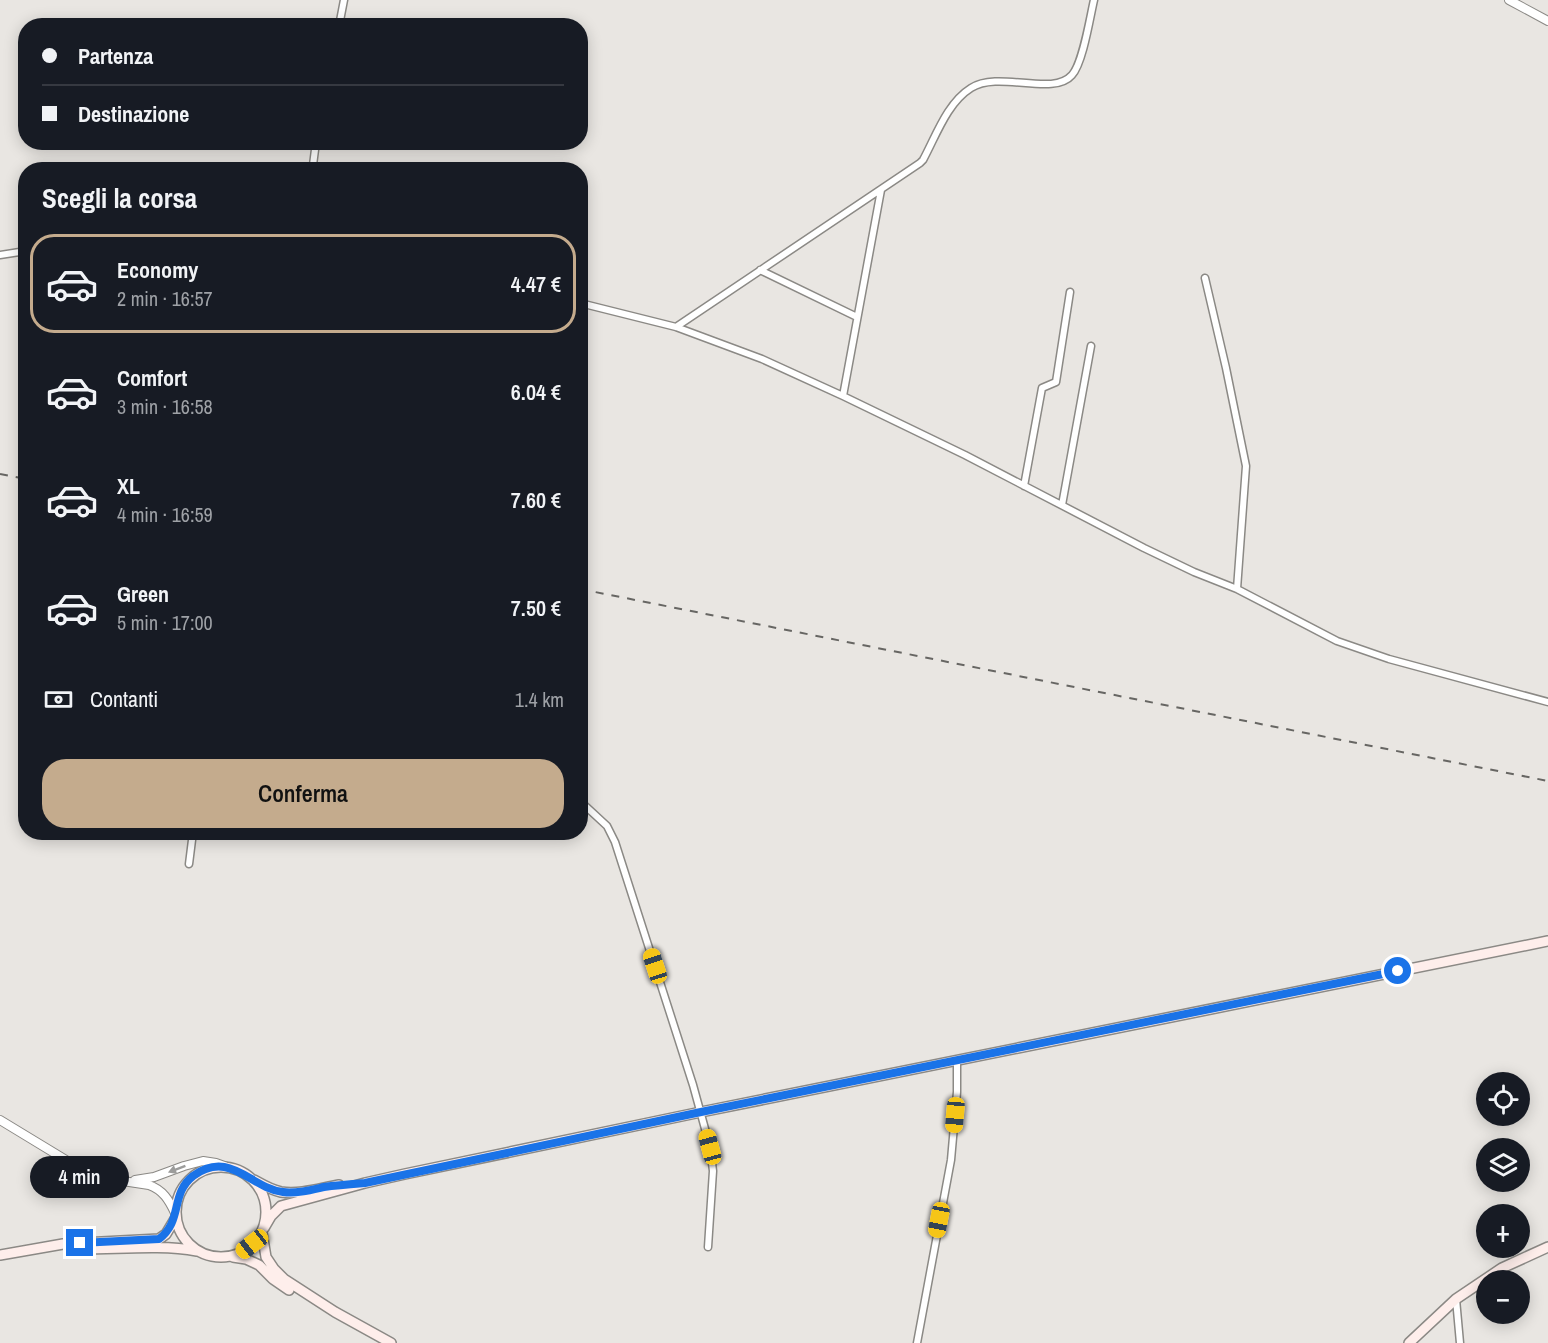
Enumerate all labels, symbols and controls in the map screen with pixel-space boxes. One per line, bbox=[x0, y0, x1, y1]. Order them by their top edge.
text: Partenza bbox=[78, 41, 153, 71]
text: Destinazione bbox=[78, 99, 189, 129]
text: Scegli la corsa bbox=[42, 180, 197, 216]
text: Economy bbox=[117, 255, 198, 285]
icon: car bbox=[45, 257, 99, 311]
text: 4.47 € bbox=[511, 269, 561, 299]
text: 2 min · 16:57 bbox=[117, 285, 213, 312]
text: Comfort bbox=[117, 363, 187, 393]
icon: car bbox=[45, 365, 99, 419]
text: 6.04 € bbox=[511, 377, 561, 407]
text: 3 min · 16:58 bbox=[117, 393, 213, 420]
text: XL bbox=[117, 471, 140, 501]
icon: car bbox=[45, 473, 99, 527]
text: 7.60 € bbox=[511, 485, 561, 515]
text: 4 min · 16:59 bbox=[117, 501, 213, 528]
text: Green bbox=[117, 579, 169, 609]
icon: car bbox=[45, 581, 99, 635]
text: 7.50 € bbox=[511, 593, 561, 623]
text: 5 min · 17:00 bbox=[117, 609, 213, 636]
icon: cash bbox=[42, 683, 75, 716]
text: Contanti bbox=[90, 684, 158, 714]
text: 1.4 km bbox=[515, 686, 564, 713]
button: Conferma bbox=[42, 759, 564, 828]
car bbox=[641, 946, 669, 986]
route start bbox=[1384, 957, 1411, 984]
map controls bbox=[1476, 1072, 1530, 1324]
button: locate bbox=[1476, 1072, 1530, 1126]
car bbox=[944, 1096, 966, 1134]
car bbox=[697, 1127, 723, 1167]
button: layers bbox=[1476, 1138, 1530, 1192]
callout: 4 min bbox=[31, 1156, 130, 1198]
text: 4 min bbox=[58, 1163, 101, 1190]
one-way arrow bbox=[168, 1164, 186, 1174]
car bbox=[927, 1201, 951, 1239]
button: + bbox=[1476, 1204, 1530, 1258]
car bbox=[232, 1226, 272, 1262]
route end bbox=[66, 1229, 93, 1256]
button: − bbox=[1476, 1270, 1530, 1324]

